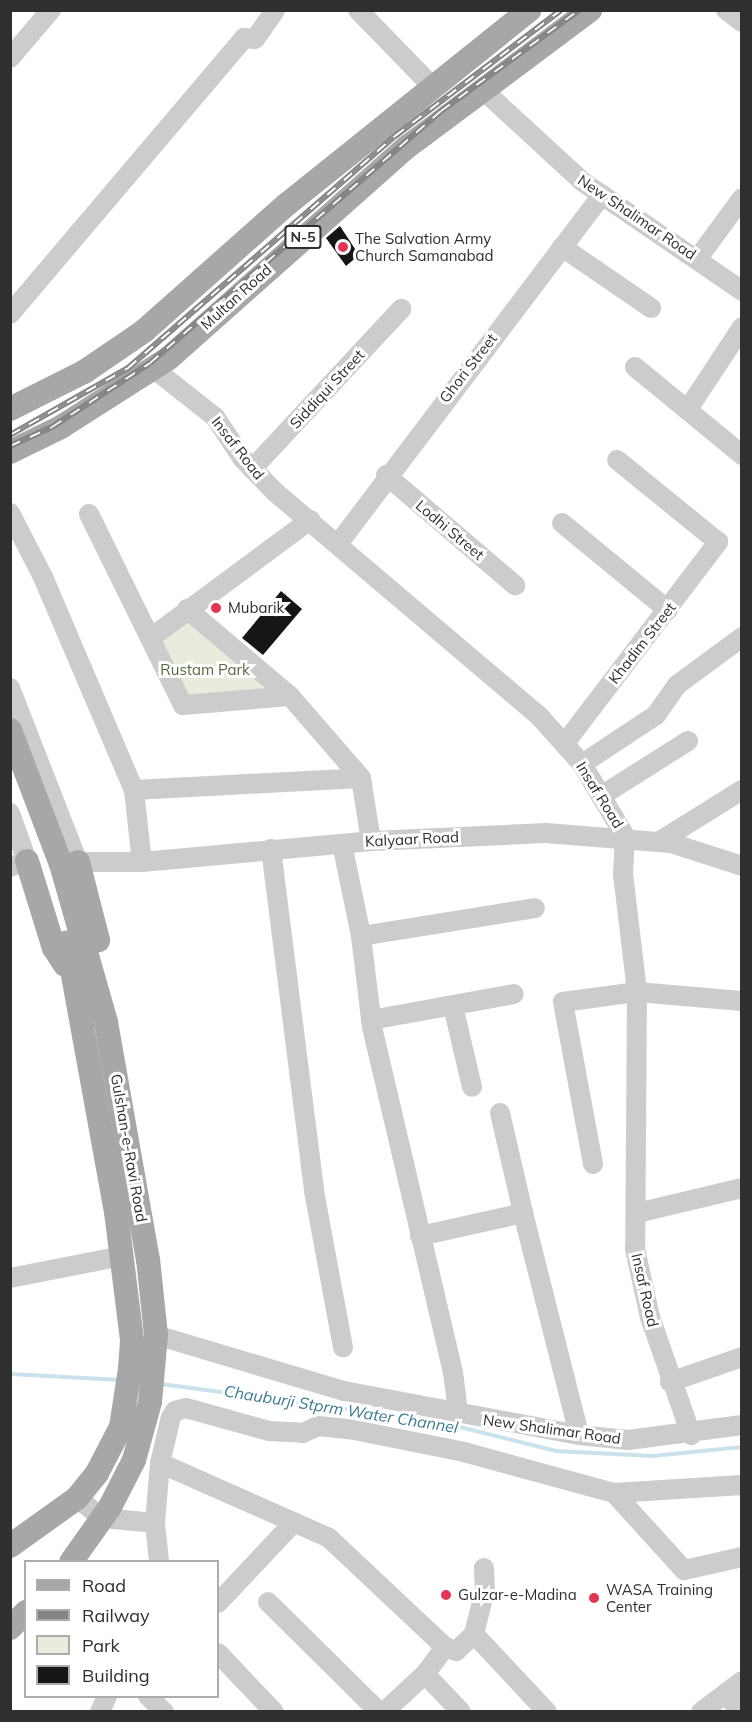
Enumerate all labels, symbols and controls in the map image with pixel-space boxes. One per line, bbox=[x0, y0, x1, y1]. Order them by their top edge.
street label: New Shalimar Road bbox=[574, 171, 700, 263]
road number: N-5 bbox=[284, 226, 322, 248]
place label: The Salvation Army Church Samanabad bbox=[355, 229, 493, 264]
marker: The Salvation Army Church Samanabad bbox=[336, 240, 350, 254]
street label: Multan Road bbox=[197, 261, 275, 333]
street label: Ghori Street bbox=[435, 330, 501, 406]
street label: Siddiqui Street bbox=[286, 346, 368, 432]
street label: Insaf Road bbox=[208, 413, 268, 483]
street label: Lodhi Street bbox=[412, 496, 488, 564]
place label: Mubarik bbox=[228, 599, 284, 617]
street label: Khadim Street bbox=[605, 599, 679, 687]
marker: Mubarik bbox=[209, 601, 223, 615]
park label: Rustam Park bbox=[160, 661, 250, 679]
street label: Insaf Road bbox=[573, 758, 627, 832]
street label: Kalyaar Road bbox=[365, 828, 459, 850]
street label: Gulshan-e-Ravi Road bbox=[107, 1073, 151, 1223]
street label: Insaf Road bbox=[628, 1251, 662, 1329]
water label: Chauburji Stprm Water Channel bbox=[223, 1381, 459, 1437]
street label: New Shalimar Road bbox=[482, 1410, 622, 1448]
legend bbox=[24, 1560, 219, 1698]
text: Road bbox=[82, 1574, 126, 1597]
place label: WASA Training Center bbox=[606, 1580, 713, 1615]
place label: Gulzar-e-Madina bbox=[458, 1586, 577, 1604]
marker: Gulzar-e-Madina bbox=[439, 1588, 453, 1602]
marker: WASA Training Center bbox=[587, 1591, 601, 1605]
text: Railway bbox=[82, 1604, 150, 1627]
text: Park bbox=[82, 1634, 120, 1657]
text: Building bbox=[82, 1664, 150, 1687]

